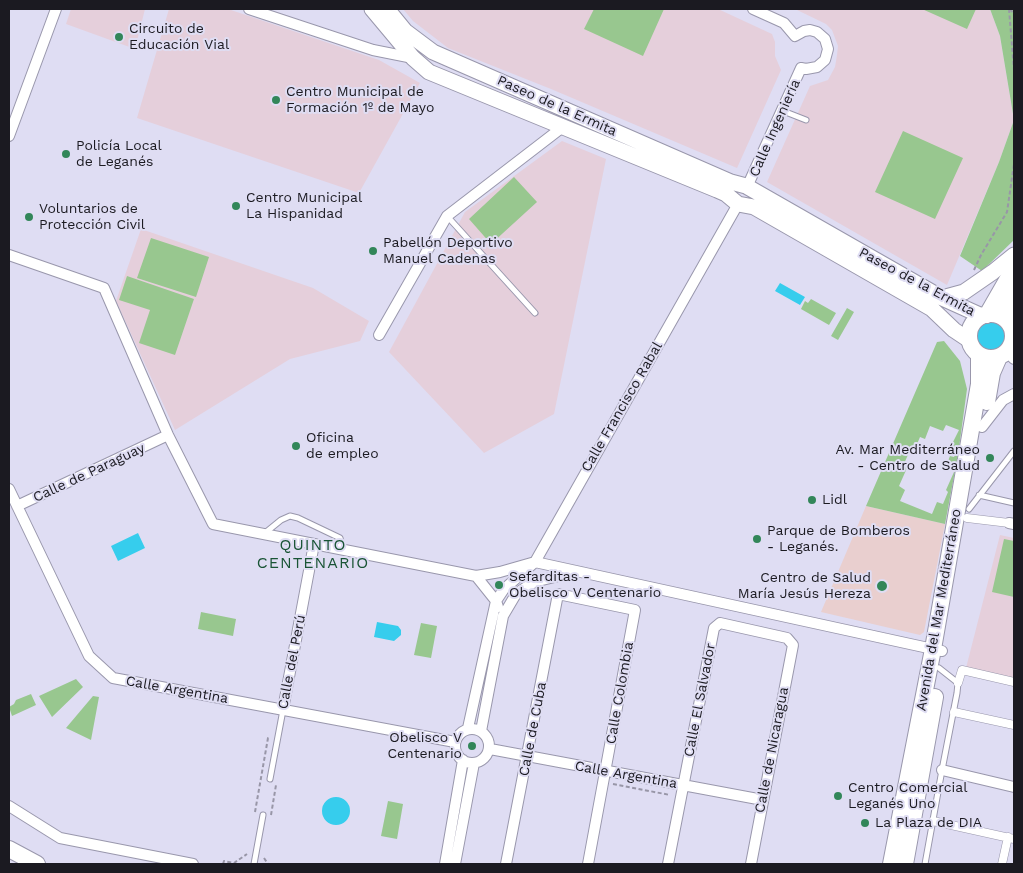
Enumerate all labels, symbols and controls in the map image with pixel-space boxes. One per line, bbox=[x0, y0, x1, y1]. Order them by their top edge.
place label: Circuito de Educación Vial bbox=[129, 21, 229, 54]
marker: Circuito de Educación Vial bbox=[113, 31, 125, 43]
street label: Paseo de la Ermita bbox=[495, 72, 619, 140]
street label: Calle Ingeniería bbox=[746, 77, 804, 179]
place label: Centro Municipal de Formación 1º de Mayo bbox=[286, 84, 434, 116]
marker: Centro Municipal de Formación 1º de Mayo bbox=[270, 94, 282, 106]
place label: Policía Local de Leganés bbox=[76, 138, 162, 170]
marker: Policía Local de Leganés bbox=[60, 148, 72, 160]
place label: Centro Municipal La Hispanidad bbox=[246, 190, 362, 222]
marker: Centro Municipal La Hispanidad bbox=[230, 200, 242, 212]
place label: Voluntarios de Protección Civil bbox=[39, 201, 145, 233]
marker: Voluntarios de Protección Civil bbox=[23, 211, 35, 223]
place label: Pabellón Deportivo Manuel Cadenas bbox=[383, 235, 513, 268]
street label: Paseo de la Ermita bbox=[856, 244, 978, 320]
marker: Pabellón Deportivo Manuel Cadenas bbox=[367, 245, 379, 257]
street label: Calle Francisco Rabal bbox=[578, 339, 666, 475]
place label: Oficina de empleo bbox=[306, 430, 379, 462]
street label: Calle de Paraguay bbox=[30, 440, 148, 506]
marker: Oficina de empleo bbox=[290, 440, 302, 452]
place label: Av. Mar Mediterráneo - Centro de Salud bbox=[836, 442, 980, 474]
marker: Av. Mar Mediterráneo - Centro de Salud bbox=[984, 452, 996, 464]
place label: Lidl bbox=[822, 492, 847, 508]
marker: Lidl bbox=[806, 494, 818, 506]
street label: Avenida del Mar Mediterráneo bbox=[913, 508, 965, 712]
place label: Parque de Bomberos - Leganés. bbox=[767, 523, 910, 556]
marker: Parque de Bomberos - Leganés. bbox=[751, 533, 763, 545]
district label: QUINTO CENTENARIO bbox=[256, 535, 370, 573]
place label: Sefarditas - Obelisco V Centenario bbox=[509, 569, 661, 602]
place label: Centro de Salud María Jesús Hereza bbox=[738, 570, 871, 602]
marker: Sefarditas - Obelisco V Centenario bbox=[493, 579, 505, 591]
marker: Centro de Salud María Jesús Hereza bbox=[875, 579, 889, 593]
street label: Calle del Perú bbox=[275, 613, 309, 711]
street label: Calle Colombia bbox=[603, 641, 637, 745]
street label: Calle El Salvador bbox=[681, 642, 719, 758]
street label: Calle Argentina bbox=[124, 673, 230, 707]
street label: Calle de Cuba bbox=[516, 681, 550, 777]
street label: Calle de Nicaragua bbox=[752, 686, 792, 814]
place label: Obelisco V Centenario bbox=[387, 730, 462, 762]
marker: Obelisco V Centenario bbox=[466, 740, 478, 752]
street label: Calle Argentina bbox=[573, 758, 679, 792]
place label: Centro Comercial Leganés Uno bbox=[848, 780, 967, 812]
marker: Centro Comercial Leganés Uno bbox=[832, 790, 844, 802]
place label: La Plaza de DIA bbox=[875, 815, 982, 831]
marker: La Plaza de DIA bbox=[859, 817, 871, 829]

